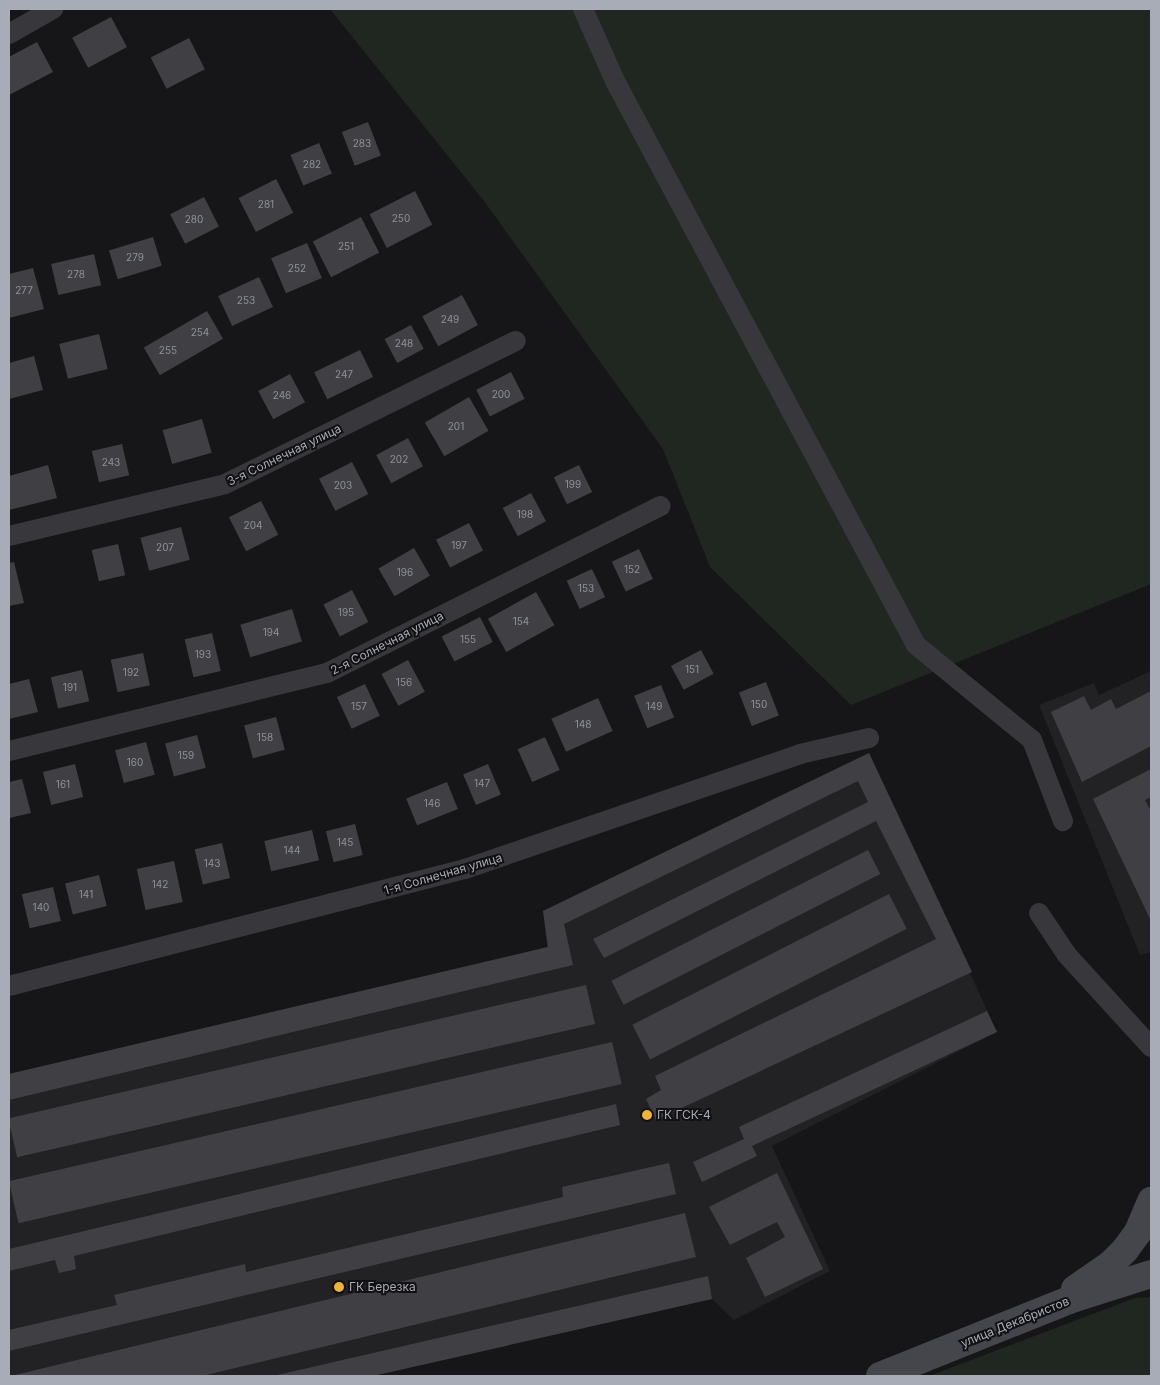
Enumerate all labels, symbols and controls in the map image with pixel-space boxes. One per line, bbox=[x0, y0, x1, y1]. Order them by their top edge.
house number: 283 bbox=[353, 138, 371, 150]
house number: 282 bbox=[303, 159, 321, 171]
house number: 281 bbox=[258, 199, 274, 211]
house number: 250 bbox=[392, 213, 410, 225]
house number: 280 bbox=[185, 214, 203, 226]
house number: 251 bbox=[338, 241, 354, 253]
house number: 279 bbox=[126, 252, 144, 264]
house number: 252 bbox=[288, 263, 306, 275]
house number: 278 bbox=[67, 269, 85, 281]
house number: 277 bbox=[15, 285, 33, 297]
house number: 253 bbox=[237, 295, 255, 307]
house number: 249 bbox=[441, 314, 459, 326]
house number: 254 bbox=[191, 327, 209, 339]
house number: 248 bbox=[395, 338, 413, 350]
house number: 255 bbox=[159, 345, 177, 357]
house number: 247 bbox=[335, 369, 353, 381]
house number: 200 bbox=[492, 389, 510, 401]
house number: 246 bbox=[273, 390, 291, 402]
street label: 3-я Солнечная улица bbox=[225, 421, 343, 489]
house number: 201 bbox=[448, 421, 464, 433]
house number: 202 bbox=[390, 454, 408, 466]
house number: 243 bbox=[102, 457, 120, 469]
house number: 199 bbox=[565, 479, 581, 491]
house number: 203 bbox=[334, 480, 352, 492]
house number: 198 bbox=[517, 509, 533, 521]
house number: 204 bbox=[244, 520, 262, 532]
house number: 197 bbox=[451, 540, 467, 552]
house number: 207 bbox=[156, 542, 174, 554]
house number: 152 bbox=[624, 564, 640, 576]
house number: 196 bbox=[397, 567, 413, 579]
house number: 153 bbox=[578, 583, 594, 595]
house number: 195 bbox=[338, 607, 354, 619]
street label: 2-я Солнечная улица bbox=[328, 608, 446, 678]
house number: 154 bbox=[513, 616, 529, 628]
house number: 194 bbox=[263, 627, 279, 639]
house number: 155 bbox=[460, 634, 476, 646]
house number: 193 bbox=[195, 649, 211, 661]
house number: 151 bbox=[685, 664, 699, 676]
house number: 192 bbox=[123, 667, 139, 679]
house number: 156 bbox=[396, 677, 412, 689]
house number: 191 bbox=[63, 682, 77, 694]
house number: 150 bbox=[751, 699, 767, 711]
house number: 157 bbox=[351, 701, 367, 713]
house number: 149 bbox=[646, 701, 662, 713]
house number: 148 bbox=[575, 719, 591, 731]
house number: 158 bbox=[257, 732, 273, 744]
house number: 159 bbox=[178, 750, 194, 762]
house number: 160 bbox=[127, 757, 143, 769]
house number: 147 bbox=[474, 778, 490, 790]
house number: 161 bbox=[56, 779, 70, 791]
house number: 146 bbox=[424, 798, 440, 810]
house number: 145 bbox=[337, 837, 353, 849]
house number: 144 bbox=[284, 845, 300, 857]
street label: 1-я Солнечная улица bbox=[382, 850, 504, 898]
house number: 143 bbox=[204, 858, 220, 870]
house number: 142 bbox=[152, 879, 168, 891]
house number: 141 bbox=[79, 889, 93, 901]
house number: 140 bbox=[33, 902, 49, 914]
place label: ГК ГСК-4 bbox=[657, 1108, 711, 1122]
marker: ГК ГСК-4 bbox=[641, 1109, 653, 1121]
place label: ГК Березка bbox=[349, 1280, 416, 1294]
marker: ГК Березка bbox=[333, 1281, 345, 1293]
street label: улица Декабристов bbox=[959, 1294, 1071, 1350]

